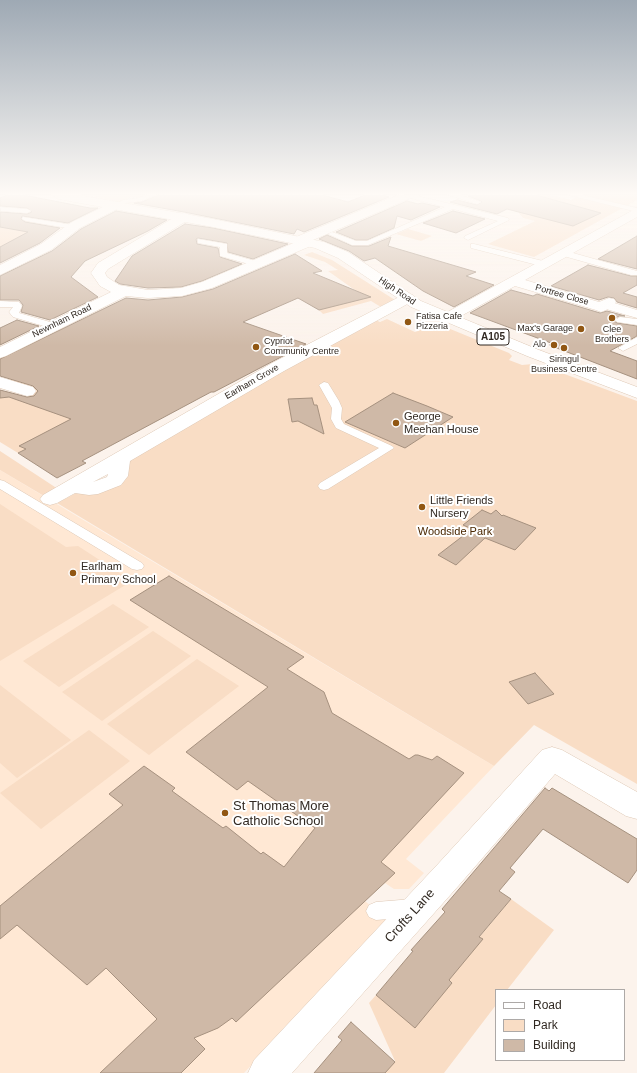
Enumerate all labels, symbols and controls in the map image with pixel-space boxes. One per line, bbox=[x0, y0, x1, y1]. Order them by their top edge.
street label: High Road bbox=[376, 275, 418, 307]
street label: Portree Close bbox=[534, 282, 590, 308]
street label: Newnham Road bbox=[31, 302, 93, 340]
place label: Fatisa Cafe Pizzeria bbox=[416, 312, 462, 333]
marker: Clee Brothers bbox=[607, 313, 617, 323]
marker: Fatisa Cafe Pizzeria bbox=[403, 317, 413, 327]
place label: Max's Garage bbox=[517, 324, 573, 334]
marker: Max's Garage bbox=[576, 324, 586, 334]
place label: Clee Brothers bbox=[595, 325, 629, 346]
road number: A105 bbox=[477, 329, 509, 345]
place label: Cypriot Community Centre bbox=[264, 337, 339, 358]
place label: Alo bbox=[533, 340, 546, 350]
marker: Alo bbox=[549, 340, 559, 350]
marker: Cypriot Community Centre bbox=[251, 342, 261, 352]
marker: Siringul Business Centre bbox=[559, 343, 569, 353]
place label: Siringul Business Centre bbox=[531, 355, 597, 376]
street label: Earlham Grove bbox=[223, 362, 281, 402]
place label: George Meehan House bbox=[404, 410, 479, 436]
marker: George Meehan House bbox=[391, 418, 401, 428]
place label: Little Friends Nursery bbox=[430, 494, 493, 520]
marker: Little Friends Nursery bbox=[417, 502, 427, 512]
park label: Woodside Park bbox=[418, 525, 492, 539]
place label: Earlham Primary School bbox=[81, 560, 156, 586]
marker: Earlham Primary School bbox=[68, 568, 78, 578]
place label: St Thomas More Catholic School bbox=[233, 798, 329, 829]
marker: St Thomas More Catholic School bbox=[220, 808, 230, 818]
street label: Crofts Lane bbox=[382, 886, 438, 946]
legend bbox=[495, 989, 625, 1061]
text: Road bbox=[533, 998, 562, 1012]
text: Park bbox=[533, 1018, 558, 1032]
text: Building bbox=[533, 1038, 576, 1052]

